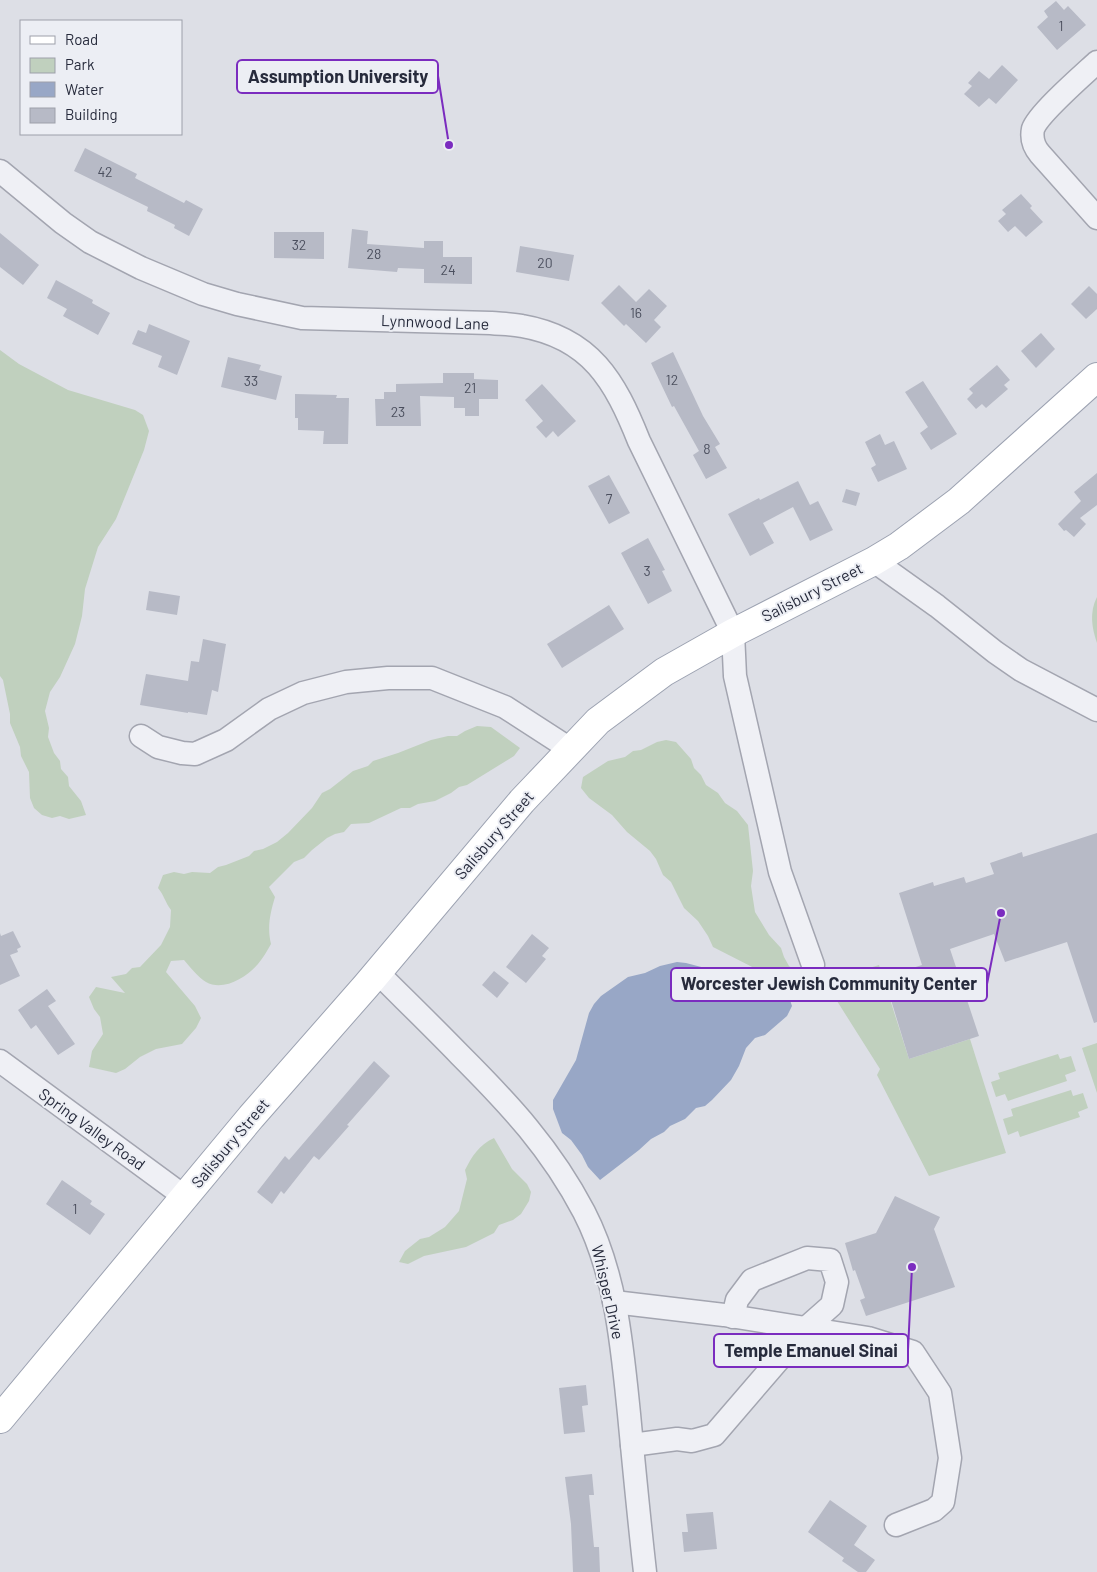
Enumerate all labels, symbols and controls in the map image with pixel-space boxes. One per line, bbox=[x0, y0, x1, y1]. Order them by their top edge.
house number: 1 bbox=[1059, 17, 1063, 34]
legend bbox=[20, 20, 182, 135]
text: Road bbox=[65, 30, 98, 48]
text: Park bbox=[65, 55, 95, 73]
callout: Assumption University bbox=[237, 60, 438, 93]
text: Assumption University bbox=[248, 65, 428, 87]
text: Water bbox=[65, 80, 104, 98]
text: Building bbox=[65, 105, 118, 123]
house number: 42 bbox=[97, 163, 113, 180]
house number: 32 bbox=[292, 236, 306, 253]
house number: 28 bbox=[367, 245, 381, 262]
house number: 20 bbox=[537, 254, 553, 271]
house number: 24 bbox=[440, 261, 456, 278]
house number: 16 bbox=[630, 304, 642, 321]
street label: Lynnwood Lane bbox=[381, 310, 489, 333]
house number: 12 bbox=[666, 371, 678, 388]
house number: 33 bbox=[244, 372, 258, 389]
house number: 21 bbox=[464, 379, 476, 396]
house number: 23 bbox=[391, 403, 405, 420]
house number: 8 bbox=[703, 440, 711, 457]
house number: 7 bbox=[606, 490, 613, 507]
street label: Salisbury Street bbox=[758, 558, 865, 625]
house number: 3 bbox=[643, 562, 651, 579]
street label: Salisbury Street bbox=[450, 787, 537, 883]
callout: Worcester Jewish Community Center bbox=[671, 968, 987, 1001]
text: Worcester Jewish Community Center bbox=[681, 972, 977, 994]
street label: Spring Valley Road bbox=[35, 1084, 149, 1174]
street label: Salisbury Street bbox=[187, 1094, 273, 1191]
house number: 1 bbox=[73, 1200, 77, 1217]
street label: Whisper Drive bbox=[588, 1243, 629, 1341]
callout: Temple Emanuel Sinai bbox=[714, 1334, 908, 1367]
text: Temple Emanuel Sinai bbox=[724, 1339, 898, 1361]

